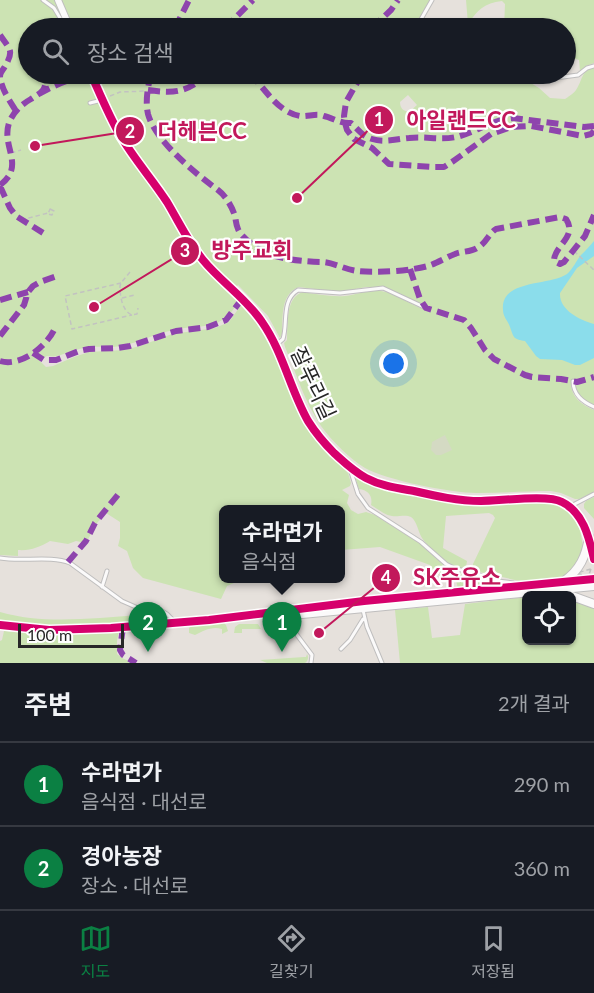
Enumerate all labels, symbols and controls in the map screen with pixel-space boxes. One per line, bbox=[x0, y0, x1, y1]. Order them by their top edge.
search box bbox=[18, 18, 576, 84]
icon: search bbox=[39, 35, 72, 68]
text: 장소 검색 bbox=[87, 39, 174, 66]
callout: 아일랜드CC bbox=[364, 100, 528, 140]
text: 아일랜드CC bbox=[406, 106, 516, 133]
text: 1 bbox=[374, 108, 384, 130]
callout: 더헤븐CC bbox=[115, 111, 259, 151]
text: 더헤븐CC bbox=[157, 117, 247, 144]
text: 2 bbox=[125, 120, 135, 142]
callout: 방주교회 bbox=[170, 231, 305, 271]
text: 방주교회 bbox=[212, 236, 292, 263]
text: 3 bbox=[180, 239, 190, 261]
street label: 잘푸리길 bbox=[286, 343, 342, 423]
your location bbox=[379, 349, 408, 378]
popup bbox=[219, 505, 345, 583]
text: 수라면가 bbox=[242, 518, 322, 545]
text: 음식점 bbox=[242, 549, 297, 573]
callout: SK주유소 bbox=[371, 558, 513, 598]
text: SK주유소 bbox=[413, 563, 501, 590]
text: 4 bbox=[381, 566, 391, 588]
map controls bbox=[522, 591, 576, 645]
button: locate bbox=[522, 591, 576, 645]
pin: 2 bbox=[128, 602, 168, 652]
pin: 1 bbox=[262, 602, 302, 652]
scale bar bbox=[18, 621, 124, 648]
text: 100 m bbox=[27, 625, 72, 644]
text: 주변 bbox=[24, 688, 72, 720]
text: 2개 결과 bbox=[498, 691, 570, 715]
text: 수라면가 bbox=[81, 758, 162, 785]
text: 1 bbox=[38, 772, 49, 796]
text: 290 m bbox=[514, 772, 570, 796]
text: 음식점 · 대선로 bbox=[81, 789, 207, 813]
text: 경아농장 bbox=[81, 842, 162, 869]
text: 2 bbox=[38, 856, 49, 880]
text: 360 m bbox=[514, 856, 570, 880]
text: 장소 · 대선로 bbox=[81, 873, 188, 897]
tab: 지도 bbox=[79, 922, 112, 982]
tab: 길찾기 bbox=[269, 922, 313, 982]
tab: 저장됨 bbox=[471, 922, 515, 982]

